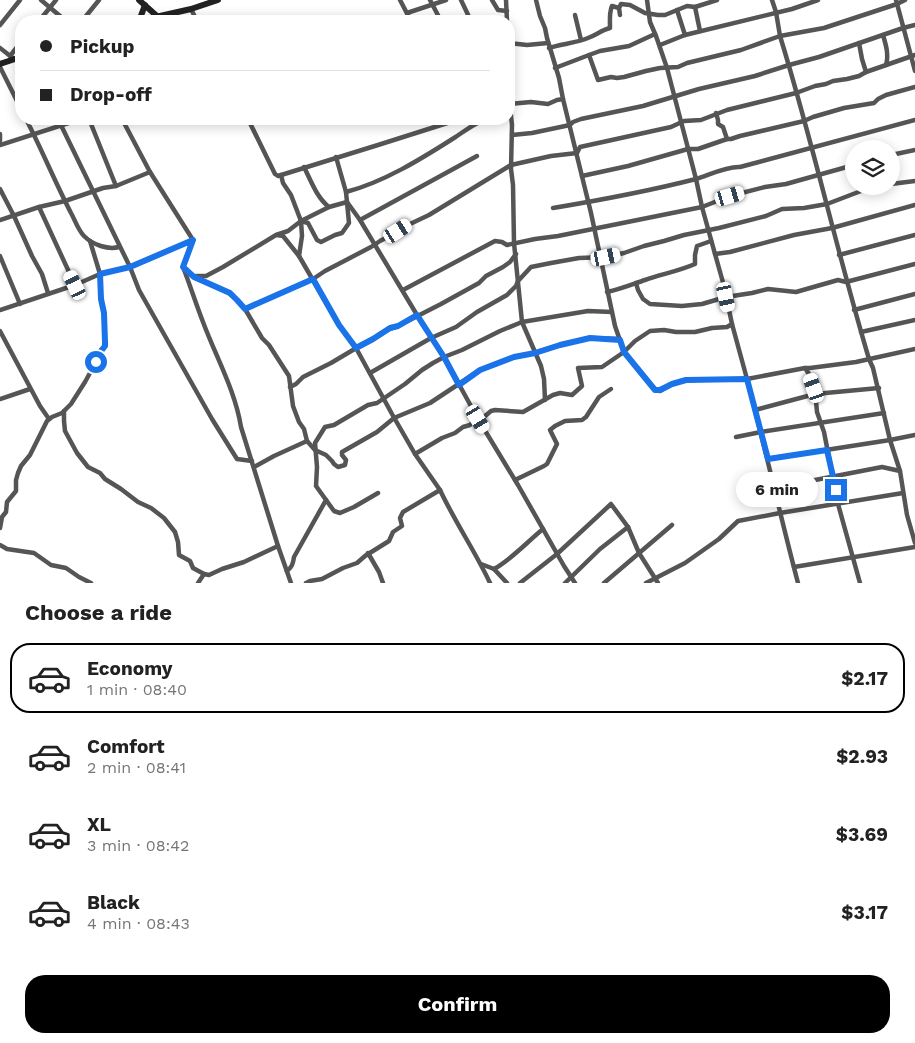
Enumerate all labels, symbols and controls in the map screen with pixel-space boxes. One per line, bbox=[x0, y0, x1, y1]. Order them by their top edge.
text: Pickup bbox=[70, 35, 134, 58]
text: Drop-off bbox=[70, 83, 152, 106]
map controls bbox=[845, 140, 900, 195]
button: layers bbox=[845, 140, 900, 195]
car bbox=[713, 185, 746, 207]
car bbox=[381, 217, 414, 245]
car bbox=[589, 247, 622, 267]
car bbox=[61, 268, 88, 302]
car bbox=[715, 281, 736, 313]
route start bbox=[85, 351, 107, 373]
car bbox=[802, 371, 825, 405]
car bbox=[463, 402, 492, 436]
callout: 6 min bbox=[736, 472, 818, 508]
route end bbox=[825, 479, 847, 501]
text: 6 min bbox=[755, 480, 799, 499]
text: Choose a ride bbox=[25, 600, 172, 625]
icon: car bbox=[27, 656, 72, 701]
text: Economy bbox=[87, 657, 172, 680]
text: $2.17 bbox=[841, 667, 888, 690]
text: 1 min · 08:40 bbox=[87, 680, 187, 699]
icon: car bbox=[27, 734, 72, 779]
text: Comfort bbox=[87, 735, 165, 758]
text: $2.93 bbox=[836, 745, 888, 768]
text: 2 min · 08:41 bbox=[87, 758, 186, 777]
icon: car bbox=[27, 812, 72, 857]
text: XL bbox=[87, 813, 111, 836]
text: $3.69 bbox=[836, 823, 888, 846]
text: 3 min · 08:42 bbox=[87, 836, 189, 855]
icon: car bbox=[27, 890, 72, 935]
text: Black bbox=[87, 891, 140, 914]
text: $3.17 bbox=[841, 901, 888, 924]
text: 4 min · 08:43 bbox=[87, 914, 190, 933]
button: Confirm bbox=[25, 975, 890, 1033]

